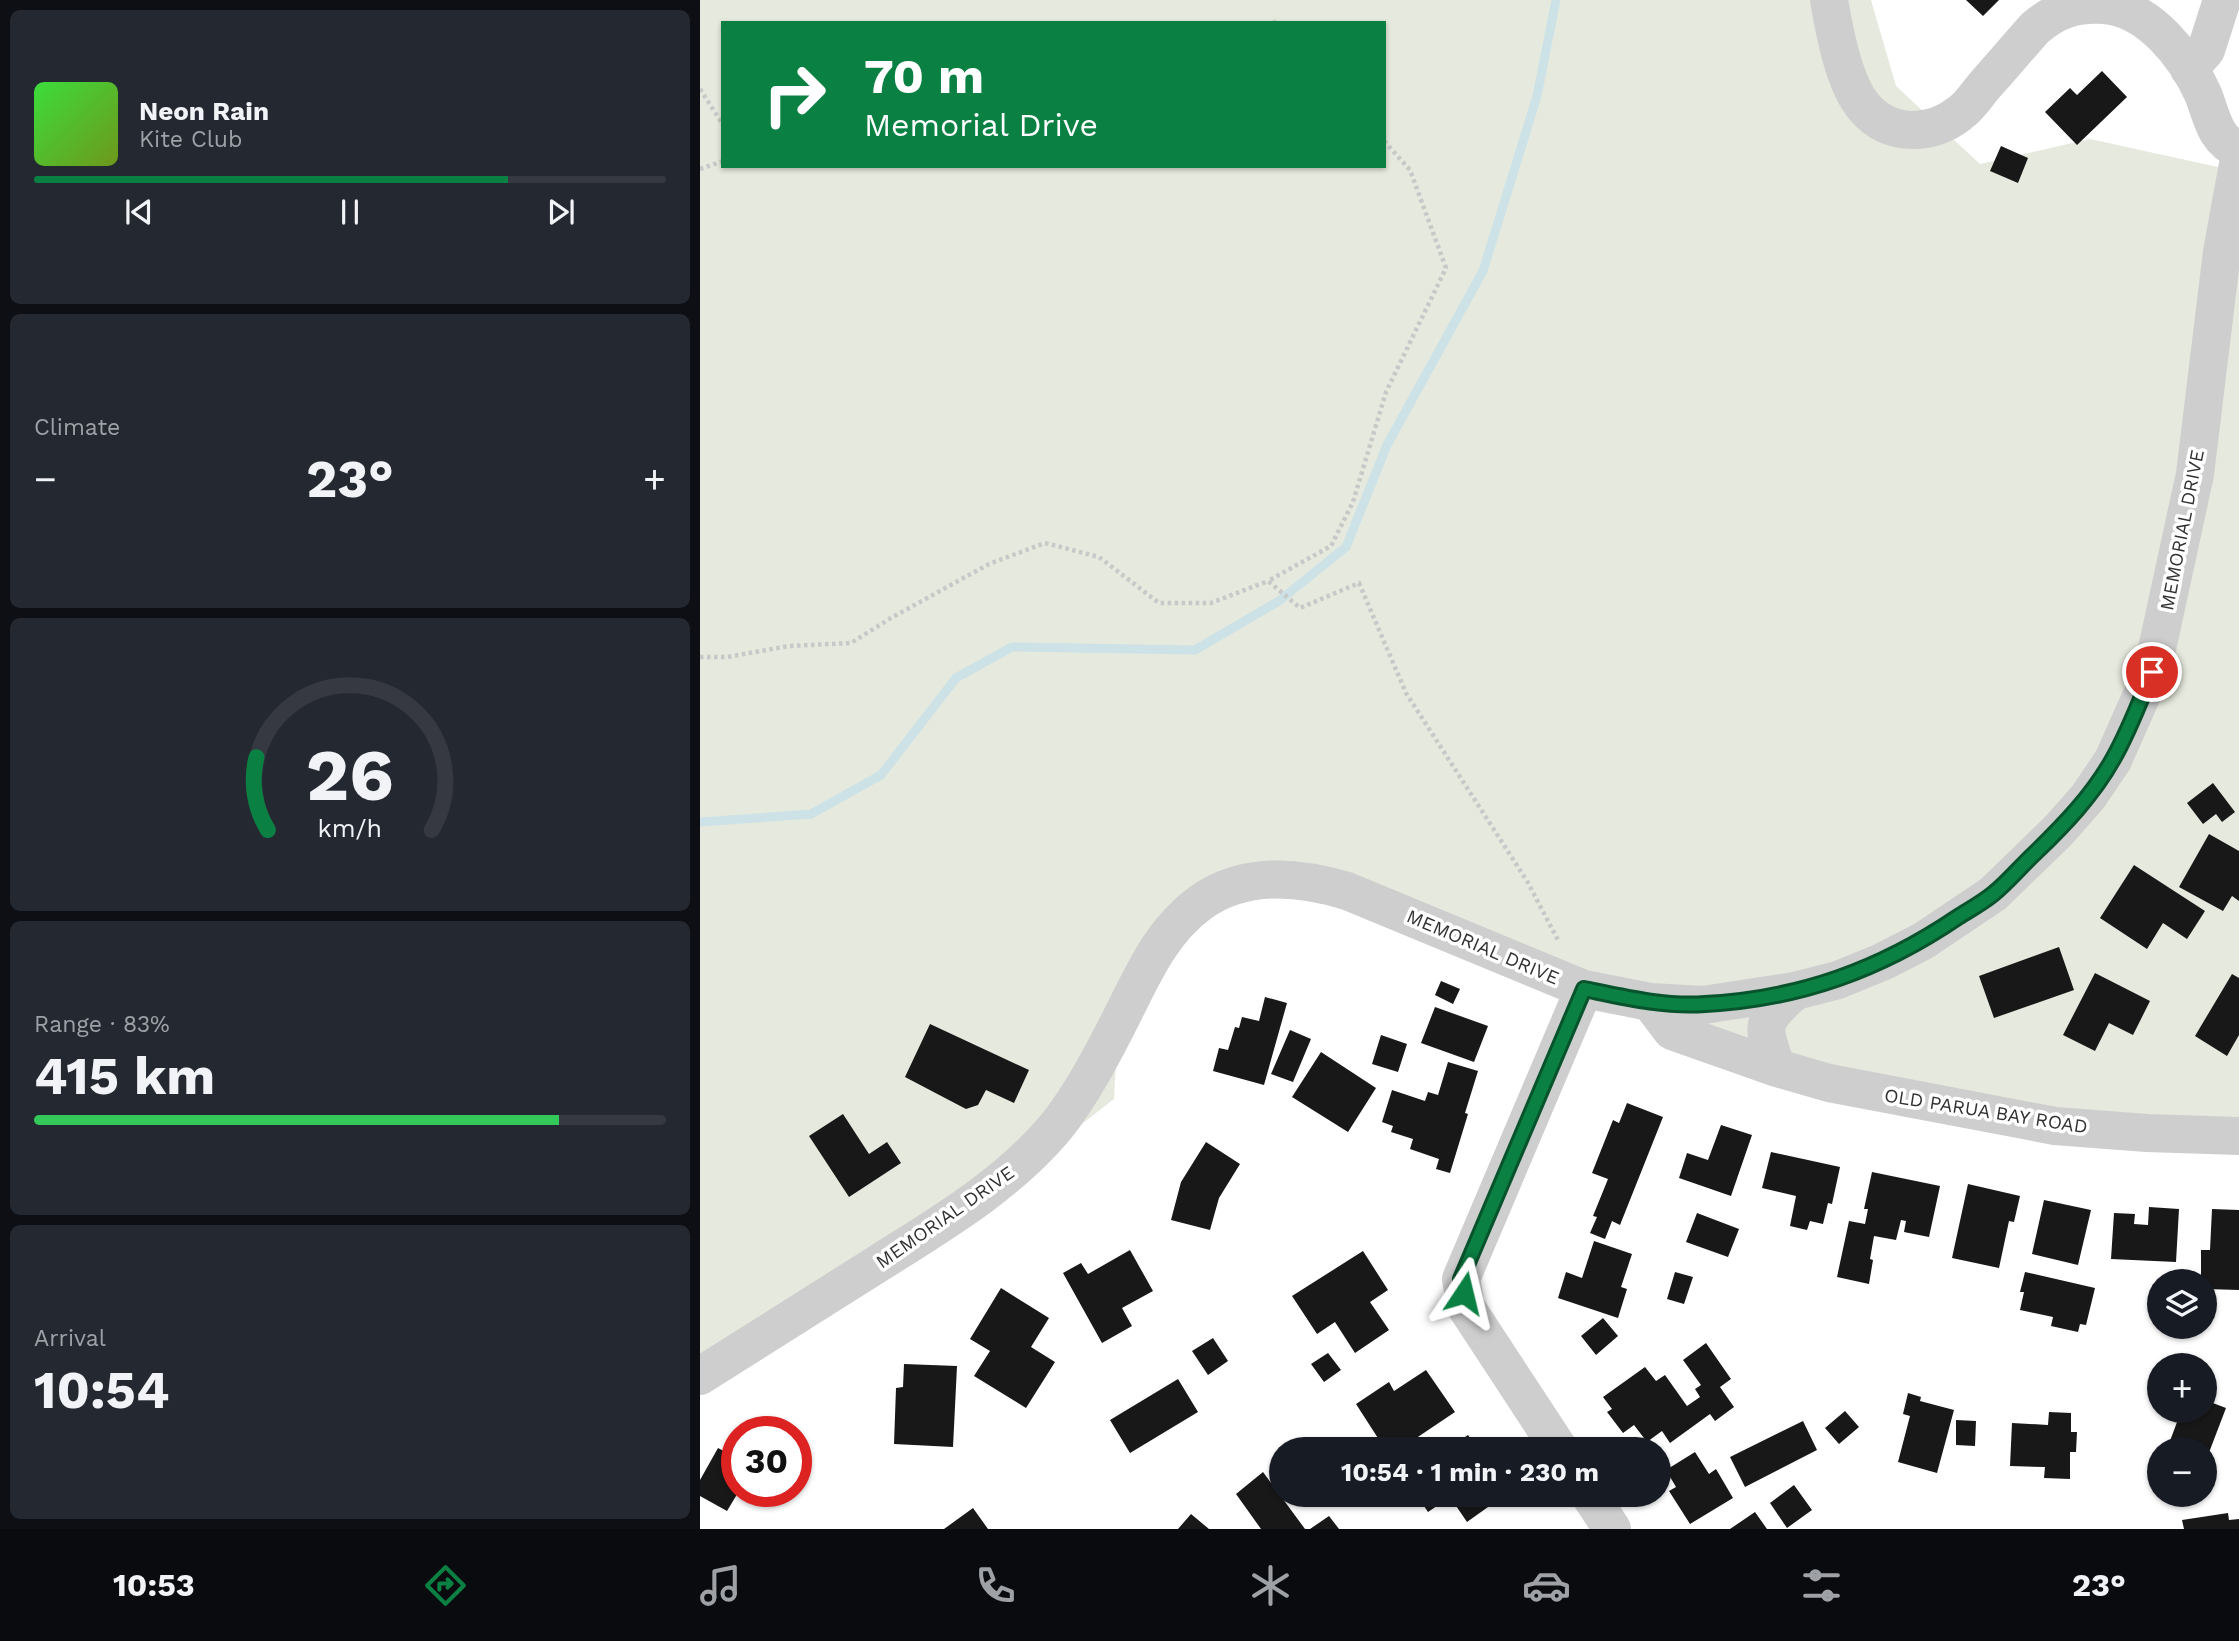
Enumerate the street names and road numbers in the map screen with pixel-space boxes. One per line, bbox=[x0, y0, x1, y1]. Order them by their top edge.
street label: MEMORIAL DRIVE bbox=[2155, 448, 2209, 612]
street label: MEMORIAL DRIVE bbox=[1403, 905, 1563, 989]
street label: OLD PARUA BAY ROAD bbox=[1883, 1084, 2089, 1138]
street label: MEMORIAL DRIVE bbox=[872, 1161, 1018, 1273]

